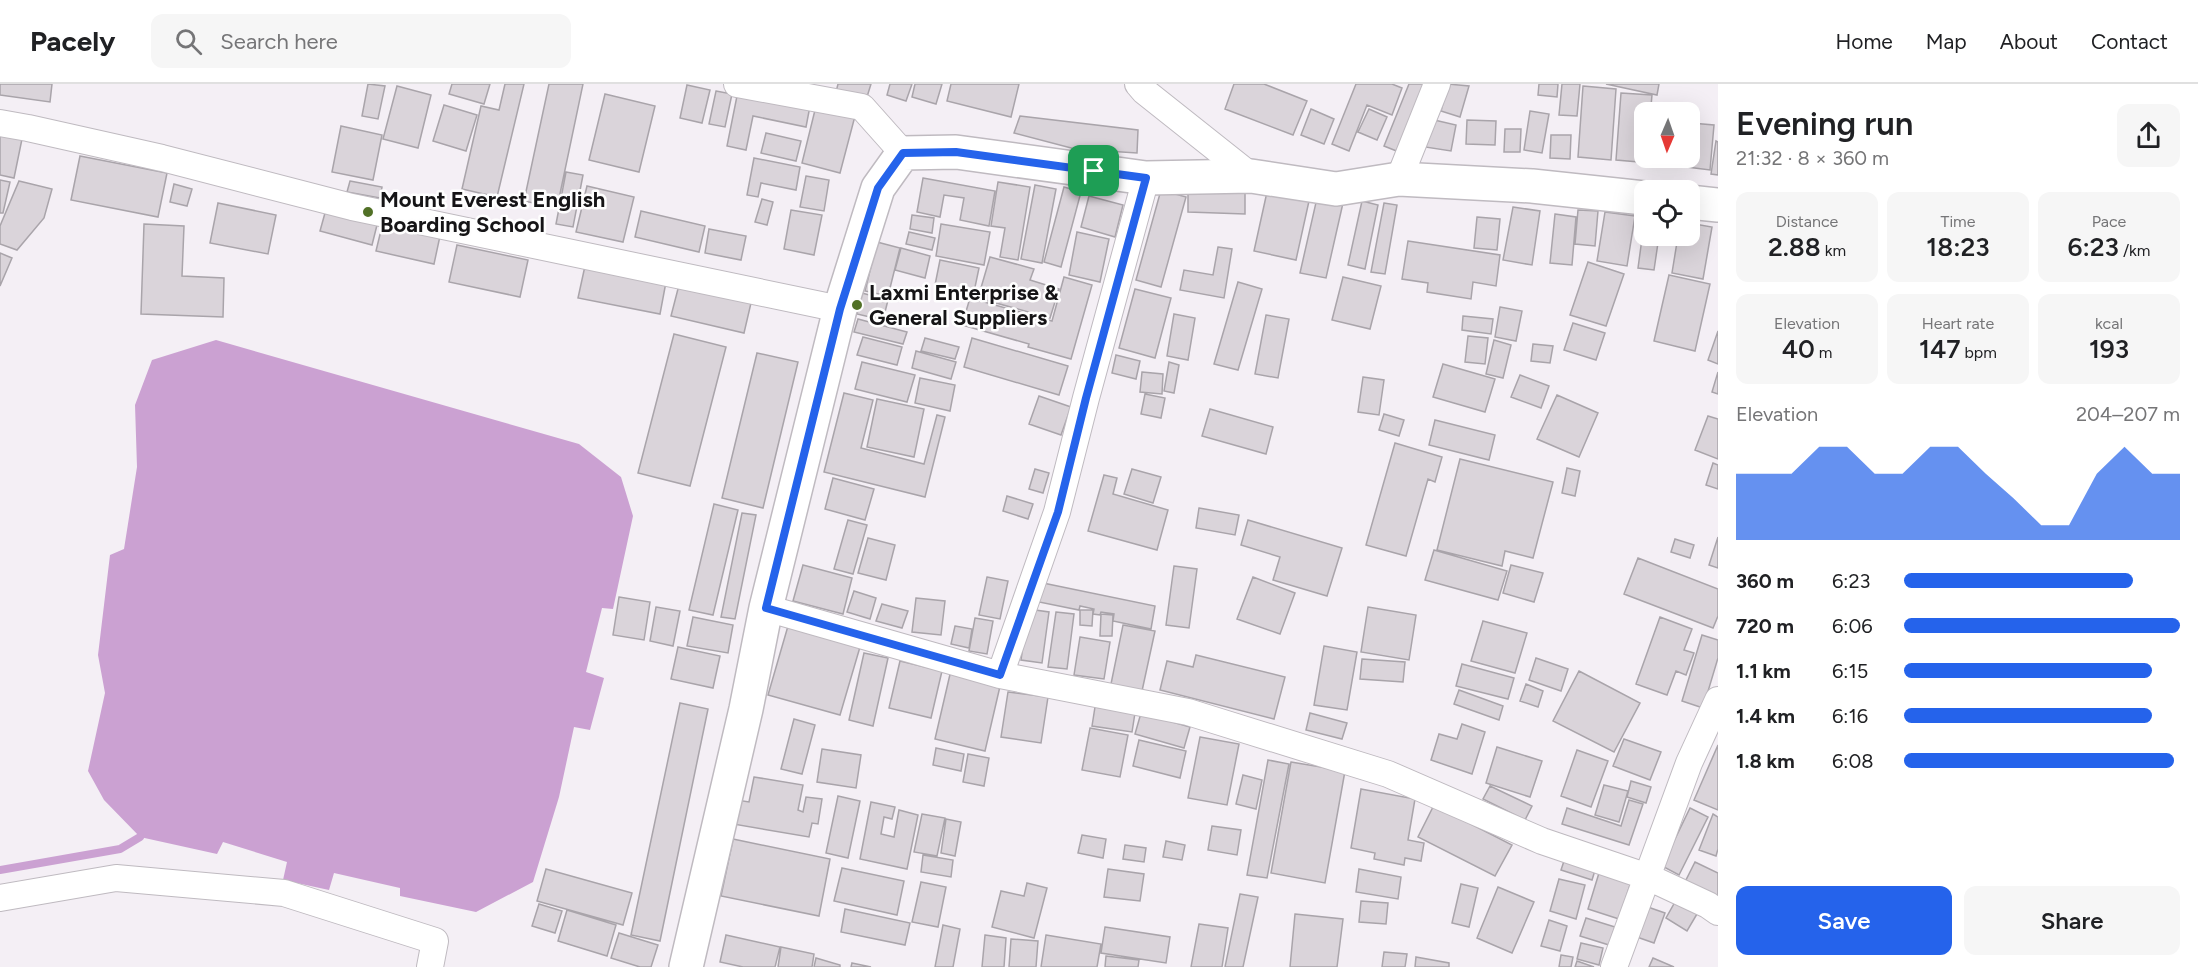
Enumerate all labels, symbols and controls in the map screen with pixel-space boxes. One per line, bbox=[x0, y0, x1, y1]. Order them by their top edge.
search box bbox=[151, 14, 571, 68]
text: Pacely bbox=[30, 24, 115, 58]
icon: search bbox=[172, 25, 205, 58]
text: Search here bbox=[220, 28, 338, 55]
text: Home bbox=[1836, 29, 1893, 54]
text: Map bbox=[1926, 29, 1967, 54]
text: About bbox=[2000, 29, 2058, 54]
text: Contact bbox=[2091, 29, 2168, 54]
north arrow bbox=[1634, 102, 1700, 168]
map controls bbox=[1634, 102, 1700, 246]
text: Evening run bbox=[1736, 104, 1913, 143]
button: share bbox=[2117, 104, 2180, 167]
pin bbox=[1068, 145, 1119, 196]
text: 21:32 · 8 × 360 m bbox=[1736, 146, 1889, 170]
icon: arrive bbox=[1077, 154, 1110, 187]
button: locate bbox=[1634, 180, 1700, 246]
place label: Mount Everest English Boarding School bbox=[380, 186, 605, 238]
marker: Mount Everest English Boarding School bbox=[361, 205, 375, 219]
text: Distance bbox=[1776, 212, 1838, 231]
text: Time bbox=[1941, 212, 1975, 231]
text: Pace bbox=[2092, 212, 2126, 231]
text: 2.88 bbox=[1768, 231, 1821, 263]
text: 18:23 bbox=[1926, 231, 1990, 263]
text: 6:23 bbox=[2068, 231, 2119, 263]
text: km bbox=[1821, 241, 1846, 260]
text: /km bbox=[2119, 241, 2151, 260]
place label: Laxmi Enterprise & General Suppliers bbox=[869, 279, 1059, 331]
marker: Laxmi Enterprise & General Suppliers bbox=[850, 298, 864, 312]
text: Elevation bbox=[1774, 314, 1840, 333]
text: Heart rate bbox=[1922, 314, 1994, 333]
text: kcal bbox=[2095, 314, 2123, 333]
text: 40 bbox=[1782, 333, 1815, 365]
text: 147 bbox=[1919, 333, 1961, 365]
text: 193 bbox=[2089, 333, 2129, 365]
text: m bbox=[1815, 343, 1832, 362]
text: bpm bbox=[1961, 343, 1997, 362]
text: Elevation bbox=[1736, 402, 1818, 426]
text: 204–207 m bbox=[2076, 402, 2180, 426]
text: 360 m bbox=[1736, 569, 1794, 593]
text: 6:23 bbox=[1832, 569, 1870, 593]
text: 720 m bbox=[1736, 614, 1794, 638]
text: 6:06 bbox=[1832, 614, 1873, 638]
text: 1.1 km bbox=[1736, 659, 1791, 683]
text: 6:15 bbox=[1832, 659, 1868, 683]
text: 1.4 km bbox=[1736, 704, 1795, 728]
text: 6:16 bbox=[1832, 704, 1868, 728]
text: 1.8 km bbox=[1736, 749, 1795, 773]
text: 6:08 bbox=[1832, 749, 1873, 773]
button: Save bbox=[1736, 886, 1952, 955]
button: Share bbox=[1964, 886, 2180, 955]

